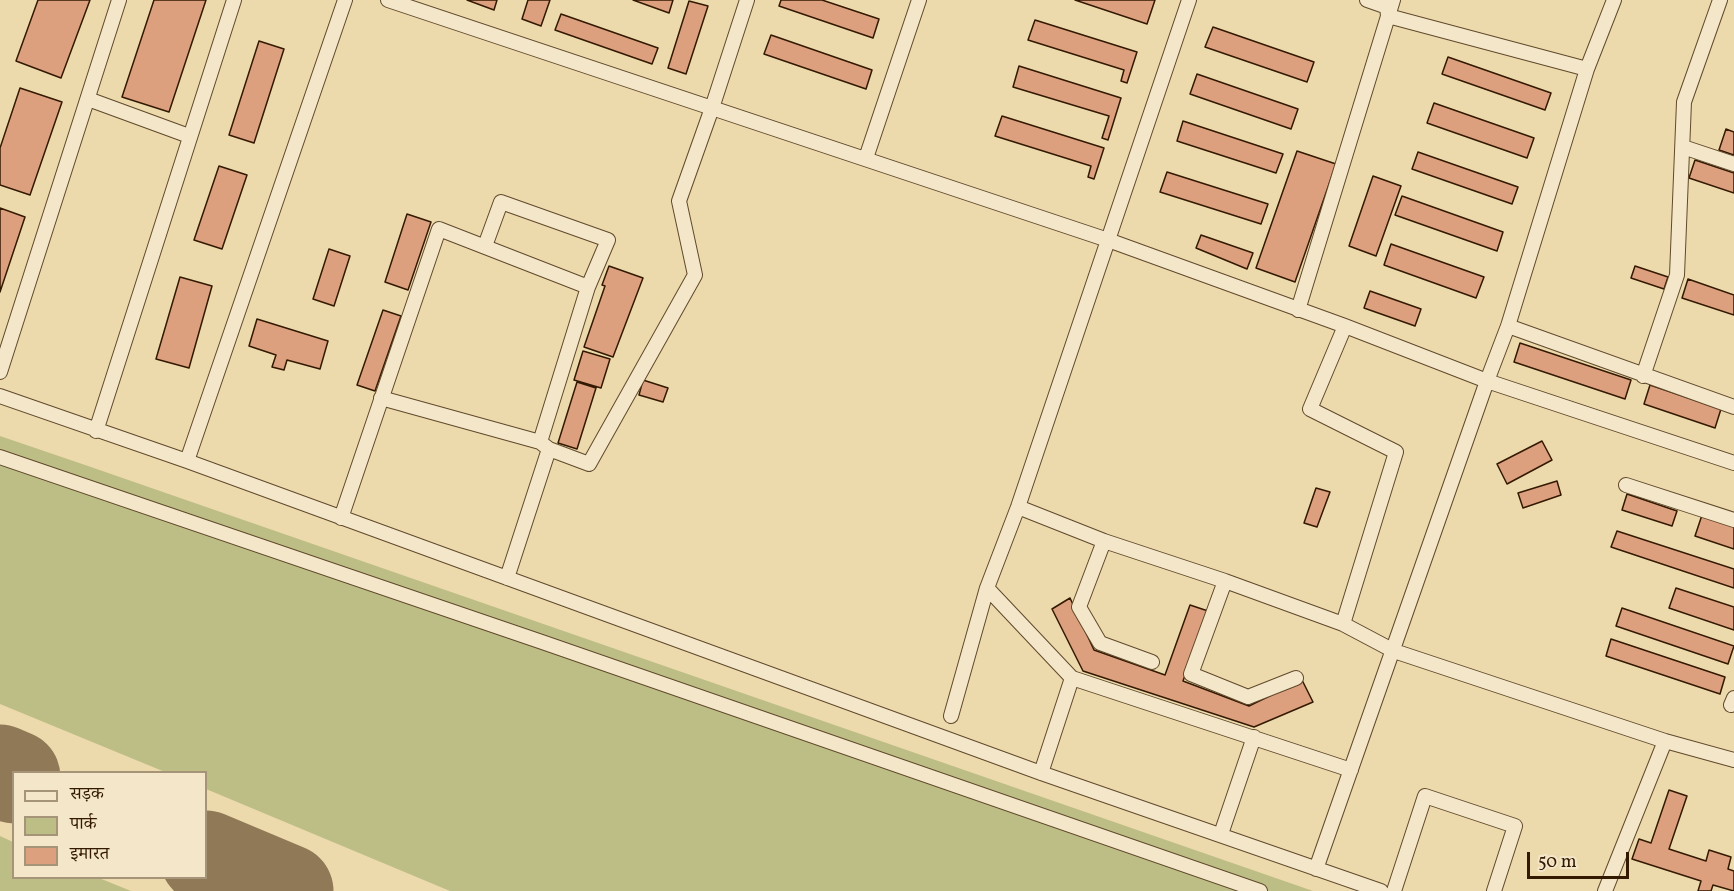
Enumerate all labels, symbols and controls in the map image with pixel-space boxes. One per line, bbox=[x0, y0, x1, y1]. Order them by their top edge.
legend bbox=[12, 771, 207, 879]
text: सड़क bbox=[70, 782, 104, 807]
text: पार्क bbox=[70, 812, 97, 837]
scale bar bbox=[1530, 840, 1632, 878]
text: इमारत bbox=[70, 842, 109, 867]
text: 50 m bbox=[1538, 850, 1577, 875]

